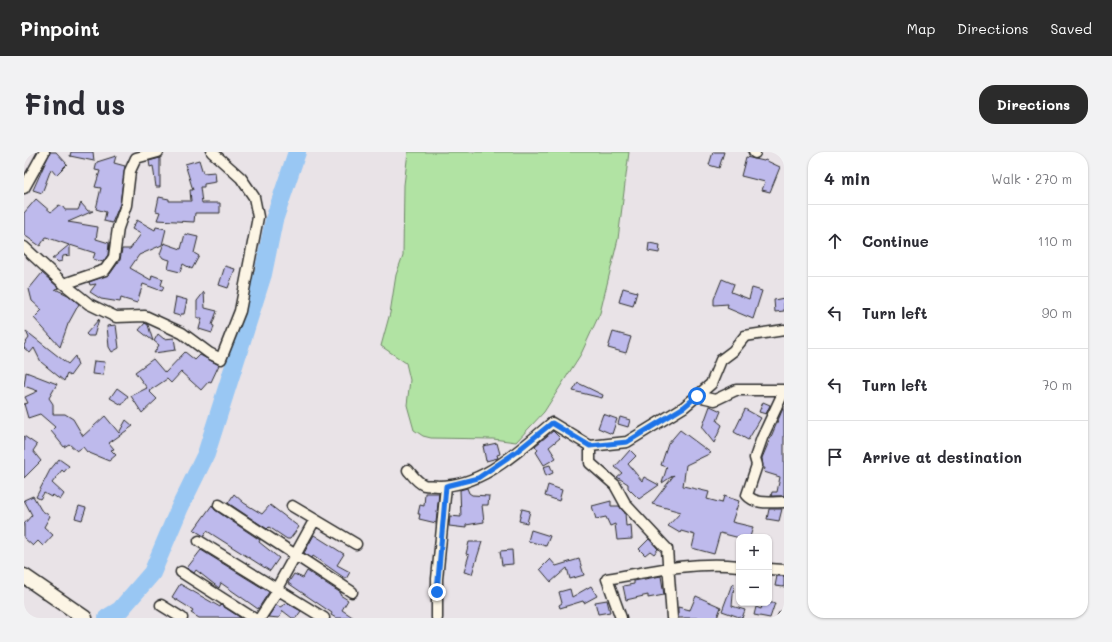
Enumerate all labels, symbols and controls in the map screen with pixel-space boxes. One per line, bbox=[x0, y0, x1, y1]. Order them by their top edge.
text: Pinpoint bbox=[20, 16, 100, 41]
text: Map bbox=[907, 19, 935, 38]
text: Directions bbox=[957, 19, 1028, 38]
text: Saved bbox=[1050, 19, 1092, 38]
button: Directions bbox=[979, 85, 1088, 124]
text: Find us bbox=[24, 86, 125, 122]
text: 4 min bbox=[824, 167, 870, 189]
text: Walk · 270 m bbox=[991, 170, 1072, 187]
icon: ahead bbox=[824, 230, 846, 252]
text: Continue bbox=[862, 231, 929, 251]
text: 110 m bbox=[1038, 232, 1072, 249]
icon: left bbox=[824, 302, 846, 324]
text: Turn left bbox=[862, 303, 927, 323]
text: 90 m bbox=[1042, 304, 1072, 321]
icon: left bbox=[824, 374, 846, 396]
text: Turn left bbox=[862, 375, 927, 395]
text: 70 m bbox=[1042, 376, 1072, 393]
route start bbox=[688, 387, 706, 405]
icon: arrive bbox=[824, 446, 846, 468]
text: Arrive at destination bbox=[862, 447, 1022, 467]
map controls bbox=[736, 534, 772, 606]
button: + bbox=[736, 534, 772, 570]
button: − bbox=[736, 570, 772, 606]
route end bbox=[428, 583, 446, 601]

